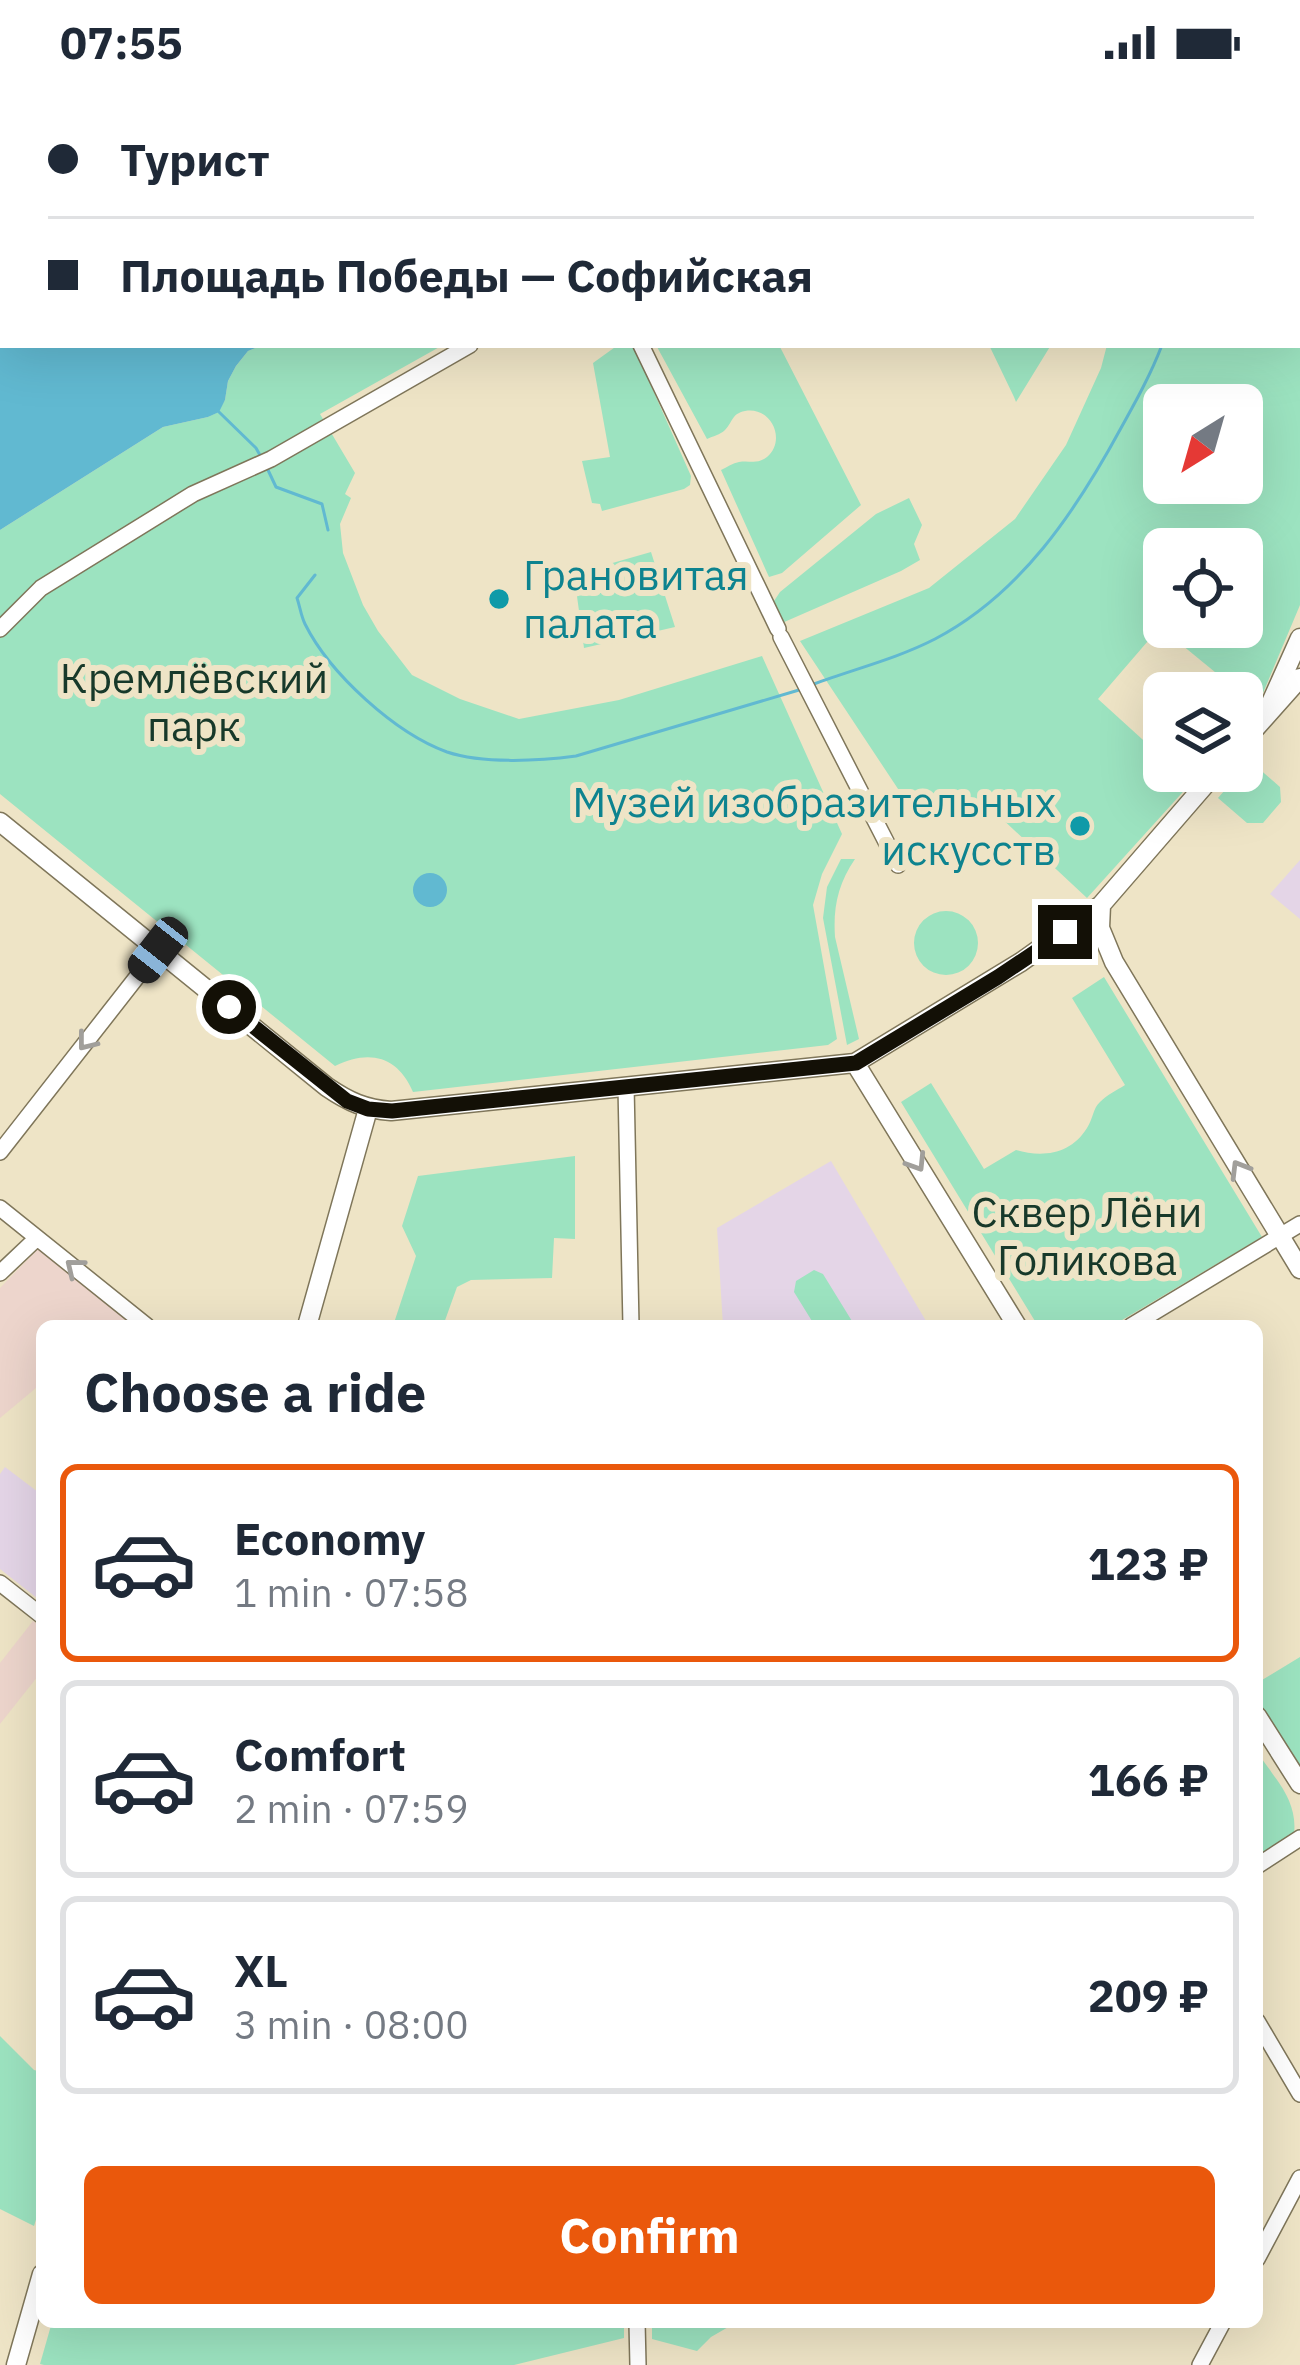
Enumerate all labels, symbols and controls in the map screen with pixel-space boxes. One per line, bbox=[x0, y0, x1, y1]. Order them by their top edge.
text: 07:55 bbox=[60, 13, 183, 71]
text: Турист bbox=[120, 130, 270, 188]
text: Площадь Победы — Софийская bbox=[120, 246, 813, 304]
north arrow bbox=[1143, 384, 1263, 504]
map controls bbox=[1143, 384, 1263, 792]
button: locate bbox=[1143, 528, 1263, 648]
place label: Грановитая палата bbox=[523, 547, 749, 650]
marker: Грановитая палата bbox=[486, 586, 512, 612]
park label: Кремлёвский парк bbox=[60, 650, 328, 753]
button: layers bbox=[1143, 672, 1263, 792]
place label: Музей изобразительных искусств bbox=[572, 774, 1056, 877]
marker: Музей изобразительных искусств bbox=[1067, 813, 1093, 839]
route end bbox=[1038, 905, 1092, 959]
car bbox=[122, 911, 194, 989]
route start bbox=[202, 980, 256, 1034]
one-way arrow bbox=[79, 1028, 100, 1050]
one-way arrow bbox=[903, 1149, 925, 1171]
one-way arrow bbox=[1231, 1160, 1253, 1182]
park label: Сквер Лёни Голикова bbox=[971, 1184, 1203, 1287]
one-way arrow bbox=[65, 1260, 87, 1281]
text: Choose a ride bbox=[84, 1357, 426, 1427]
icon: car bbox=[90, 1509, 198, 1617]
text: Economy bbox=[234, 1509, 425, 1567]
text: 123 ₽ bbox=[1088, 1534, 1209, 1592]
text: 1 min · 07:58 bbox=[234, 1567, 469, 1618]
icon: car bbox=[90, 1725, 198, 1833]
text: Comfort bbox=[234, 1725, 406, 1783]
text: 166 ₽ bbox=[1088, 1750, 1209, 1808]
text: 2 min · 07:59 bbox=[234, 1783, 469, 1834]
icon: car bbox=[90, 1941, 198, 2049]
text: XL bbox=[234, 1941, 288, 1999]
text: 209 ₽ bbox=[1088, 1966, 1209, 2024]
text: 3 min · 08:00 bbox=[234, 1999, 469, 2050]
button: Confirm bbox=[84, 2166, 1215, 2304]

